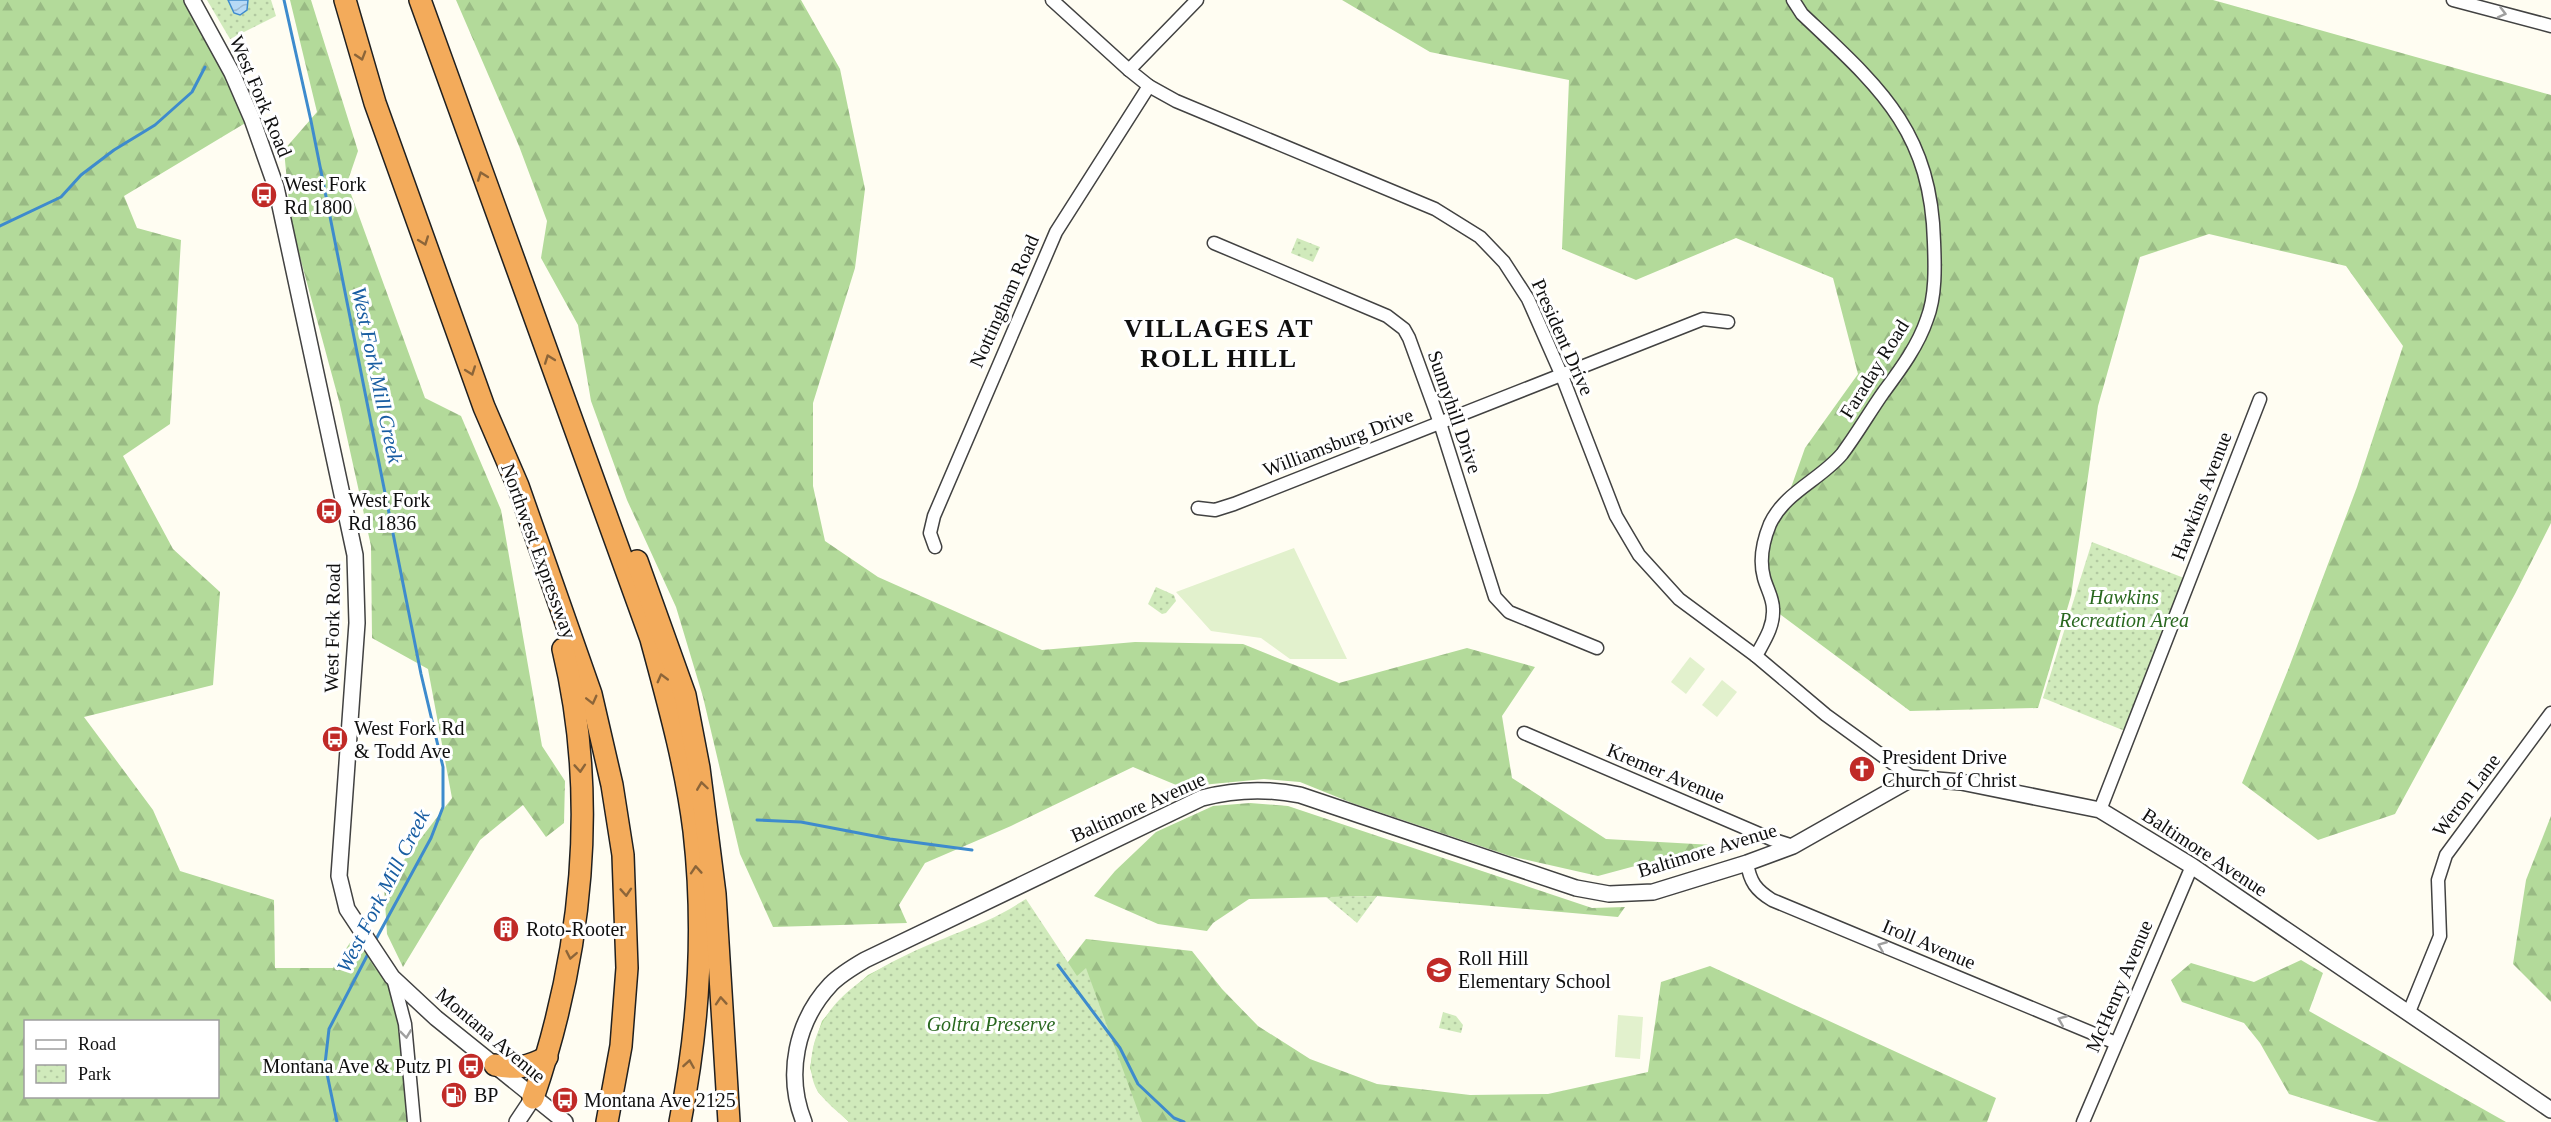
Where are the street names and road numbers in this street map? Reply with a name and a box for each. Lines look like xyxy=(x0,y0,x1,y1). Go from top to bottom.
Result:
street label: West Fork Road xyxy=(226,32,296,160)
street label: Nottingham Road xyxy=(965,231,1044,371)
street label: President Drive xyxy=(1528,275,1599,399)
street label: Faraday Road xyxy=(1835,316,1914,423)
street label: Sunnyhill Drive xyxy=(1423,348,1486,477)
street label: Williamsburg Drive xyxy=(1260,403,1417,482)
street label: Hawkins Avenue xyxy=(2166,429,2236,563)
street label: Northwest Expressway xyxy=(496,460,581,642)
street label: West Fork Road xyxy=(320,563,344,693)
street label: Kremer Avenue xyxy=(1604,738,1728,808)
street label: Weron Lane xyxy=(2428,749,2504,841)
street label: Baltimore Avenue xyxy=(1067,767,1209,846)
street label: Baltimore Avenue xyxy=(2138,803,2272,901)
street label: Baltimore Avenue xyxy=(1635,818,1779,882)
street label: Iroll Avenue xyxy=(1879,915,1979,974)
street label: McHenry Avenue xyxy=(2081,917,2158,1056)
street label: Montana Avenue xyxy=(432,983,550,1087)

